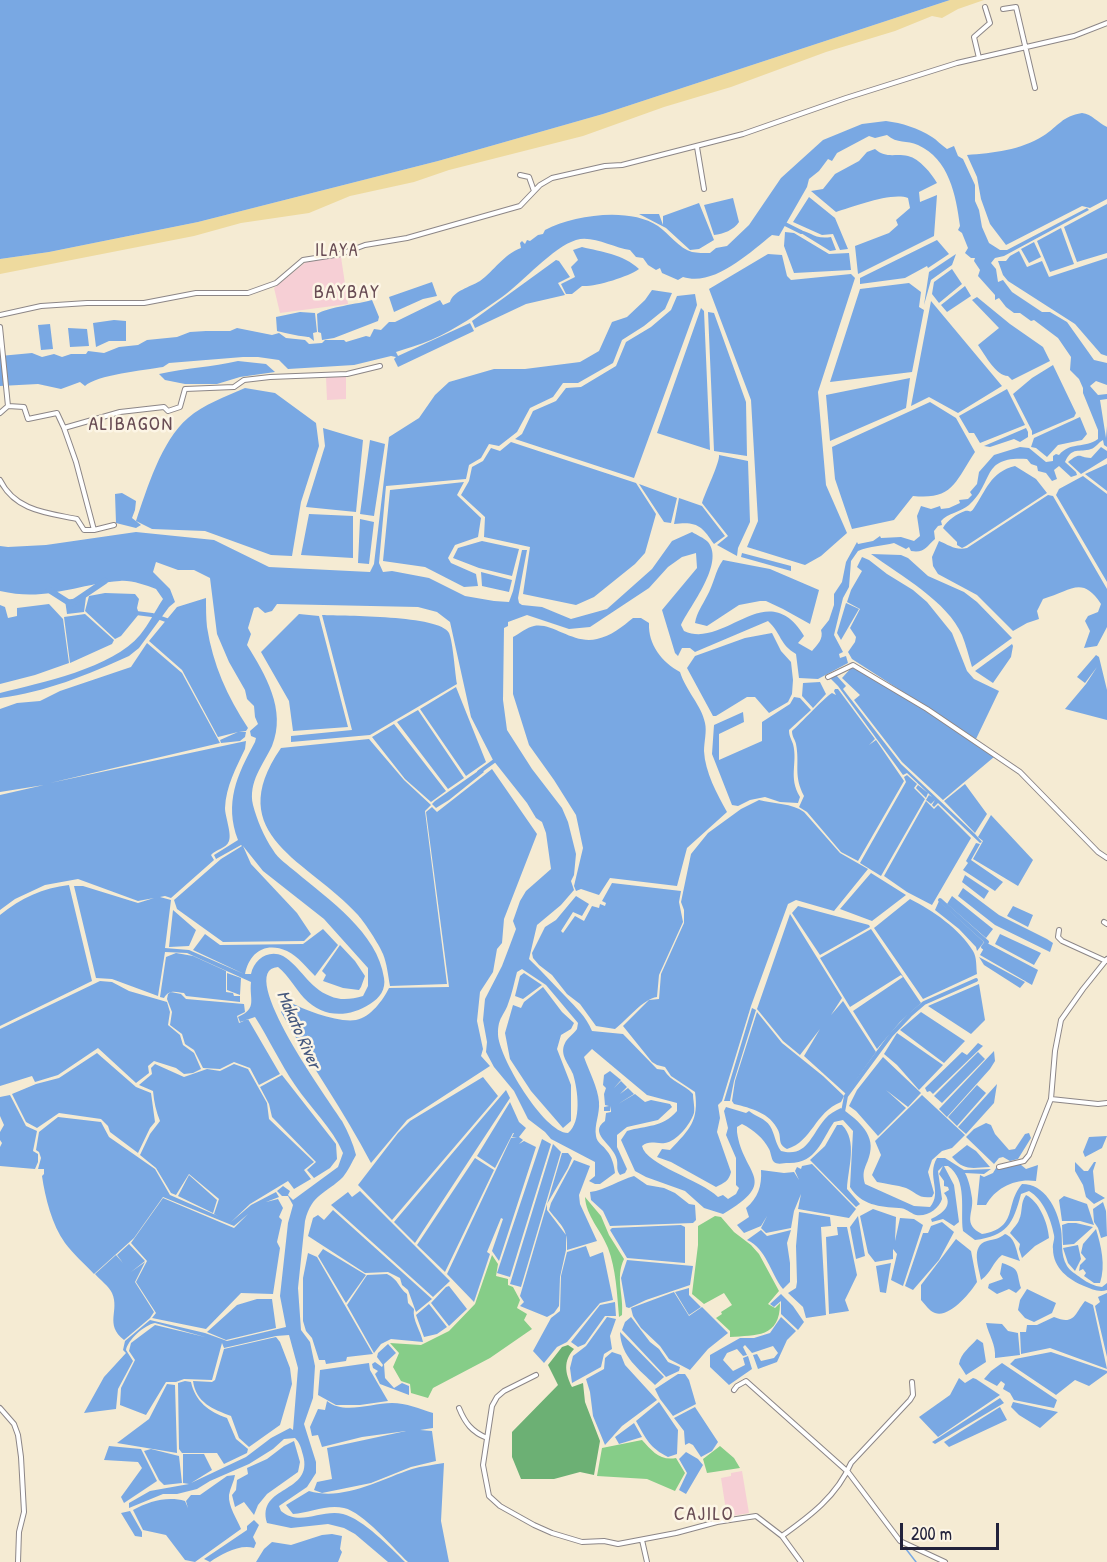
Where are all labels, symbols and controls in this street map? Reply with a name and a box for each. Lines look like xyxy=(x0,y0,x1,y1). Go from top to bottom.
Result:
district label: ILAYA xyxy=(315,240,359,262)
district label: BAYBAY xyxy=(314,281,380,305)
district label: ALIBAGON xyxy=(88,413,174,437)
water label: Makato River xyxy=(271,988,325,1072)
district label: CAJILO xyxy=(674,1503,734,1527)
scale bar xyxy=(903,1511,1002,1549)
text: 200 m xyxy=(911,1521,952,1546)

